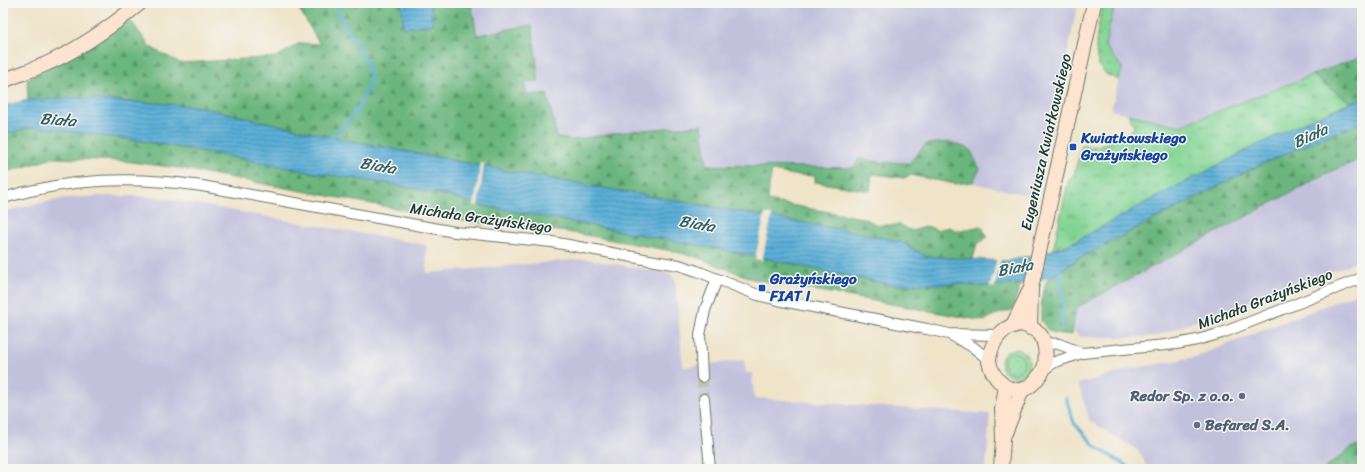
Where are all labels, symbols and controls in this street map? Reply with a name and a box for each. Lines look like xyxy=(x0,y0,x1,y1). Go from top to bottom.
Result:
street label: Eugeniusza Kwiatkowskiego xyxy=(1013,51,1079,233)
water label: Biała xyxy=(39,104,79,135)
water label: Biała xyxy=(1288,114,1334,156)
place label: Kwiatkowskiego Grażyńskiego xyxy=(1080,125,1187,168)
marker: Kwiatkowskiego Grażyńskiego xyxy=(1068,142,1078,152)
water label: Biała xyxy=(358,148,400,183)
street label: Michała Grażyńskiego xyxy=(408,195,554,241)
water label: Biała xyxy=(677,206,719,241)
water label: Biała xyxy=(995,249,1037,285)
street label: Michała Grażyńskiego xyxy=(1194,261,1337,337)
place label: Grażyńskiego FIAT I xyxy=(769,266,857,309)
marker: Grażyńskiego FIAT I xyxy=(757,283,767,293)
place label: Redor Sp. z o.o. xyxy=(1130,383,1234,409)
marker: Redor Sp. z o.o. xyxy=(1237,391,1247,401)
place label: Befared S.A. xyxy=(1205,412,1290,438)
marker: Befared S.A. xyxy=(1192,420,1202,430)

